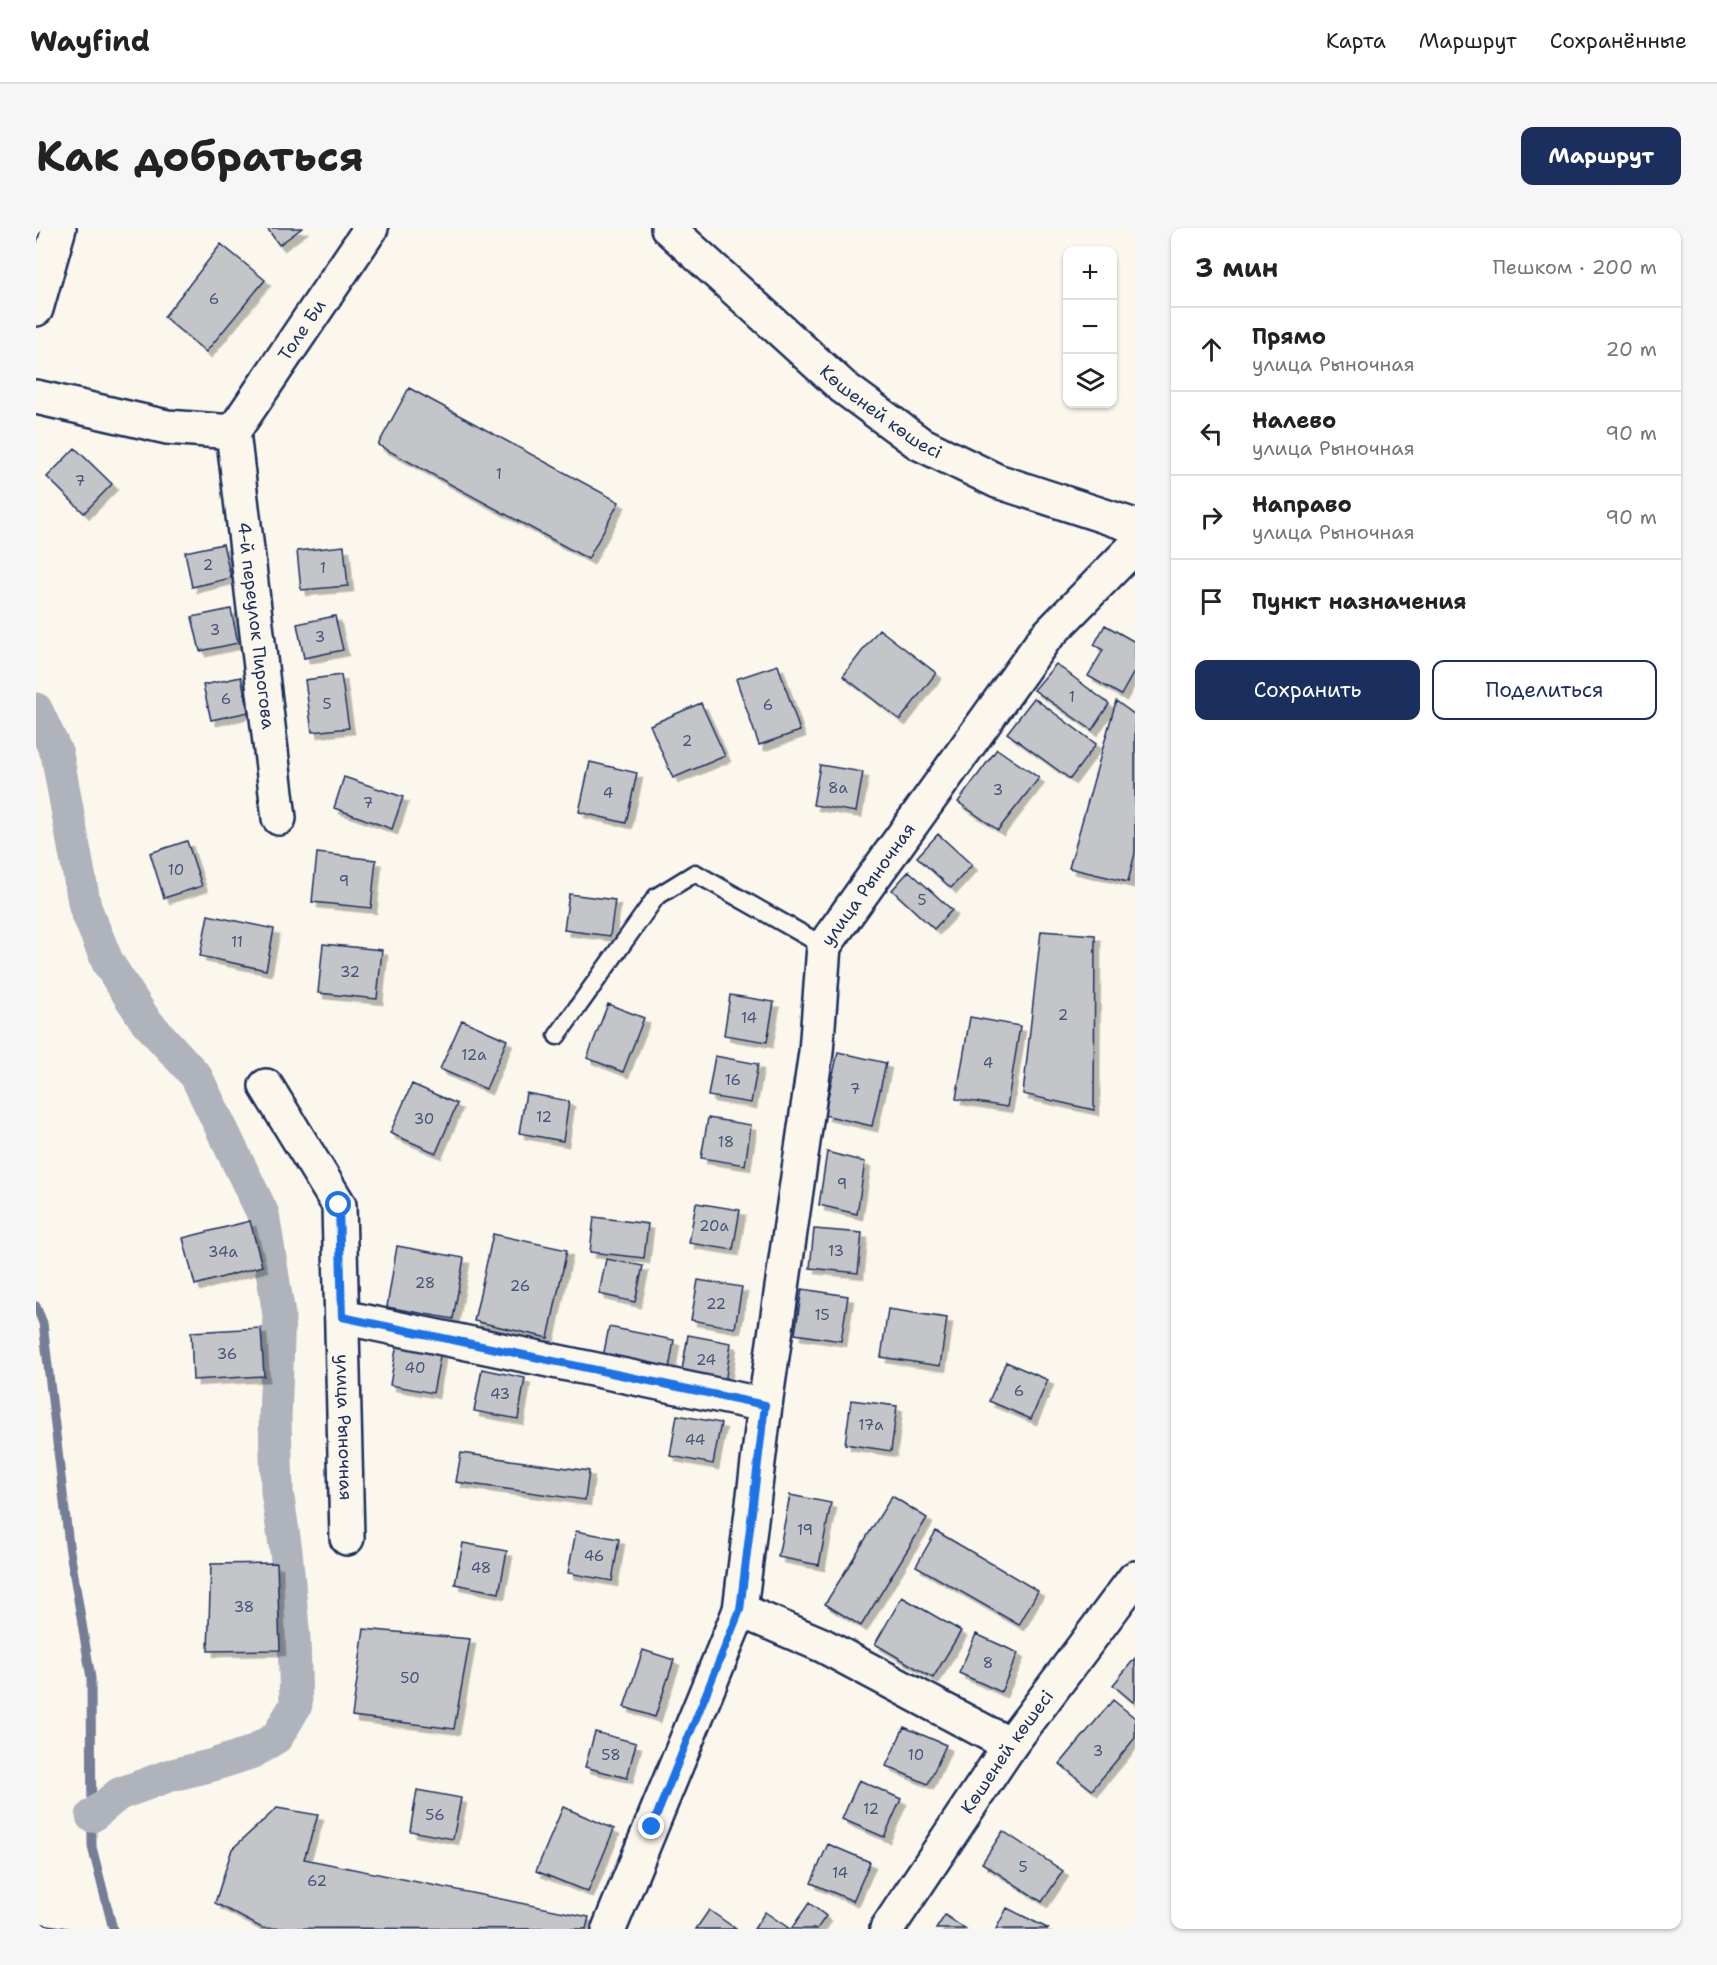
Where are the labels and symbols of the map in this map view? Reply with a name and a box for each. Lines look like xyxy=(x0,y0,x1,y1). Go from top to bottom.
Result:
house number: 6 xyxy=(209,289,219,309)
street label: Толе Би xyxy=(273,294,331,366)
street label: Көшеней көшесі xyxy=(815,360,946,464)
house number: 1 xyxy=(496,464,502,484)
house number: 7 xyxy=(75,471,85,491)
street label: 4-й переулок Пирогова xyxy=(232,521,280,731)
house number: 2 xyxy=(203,555,213,575)
house number: 1 xyxy=(320,558,326,578)
house number: 3 xyxy=(210,620,220,640)
house number: 3 xyxy=(315,627,325,647)
house number: 1 xyxy=(1069,687,1075,707)
house number: 6 xyxy=(221,689,231,709)
house number: 5 xyxy=(322,694,332,714)
house number: 6 xyxy=(763,695,773,715)
house number: 2 xyxy=(682,731,692,751)
house number: 8а xyxy=(828,778,849,798)
house number: 3 xyxy=(993,780,1003,800)
house number: 4 xyxy=(603,783,613,803)
house number: 7 xyxy=(363,793,373,813)
street label: улица Рыночная xyxy=(816,818,921,951)
house number: 10 xyxy=(168,860,184,880)
house number: 9 xyxy=(339,871,349,891)
house number: 5 xyxy=(917,890,927,910)
house number: 11 xyxy=(231,932,243,952)
house number: 32 xyxy=(340,962,360,982)
house number: 2 xyxy=(1058,1005,1068,1025)
house number: 14 xyxy=(741,1008,757,1028)
house number: 12а xyxy=(461,1045,487,1065)
house number: 4 xyxy=(983,1053,993,1073)
house number: 16 xyxy=(725,1070,741,1090)
house number: 7 xyxy=(850,1079,860,1099)
house number: 12 xyxy=(536,1107,552,1127)
house number: 30 xyxy=(414,1109,434,1129)
house number: 18 xyxy=(718,1132,734,1152)
house number: 9 xyxy=(837,1174,847,1194)
route start xyxy=(325,1191,351,1217)
house number: 20а xyxy=(699,1216,730,1236)
house number: 13 xyxy=(828,1241,844,1261)
house number: 34а xyxy=(208,1242,239,1262)
house number: 28 xyxy=(415,1273,435,1293)
house number: 26 xyxy=(510,1276,530,1296)
house number: 22 xyxy=(706,1294,726,1314)
house number: 15 xyxy=(814,1305,830,1325)
house number: 36 xyxy=(217,1344,237,1364)
house number: 24 xyxy=(696,1350,716,1370)
street label: улица Рыночная xyxy=(331,1354,358,1501)
house number: 40 xyxy=(405,1358,425,1378)
house number: 6 xyxy=(1014,1381,1024,1401)
house number: 43 xyxy=(490,1384,510,1404)
house number: 17а xyxy=(858,1415,884,1435)
house number: 44 xyxy=(685,1430,705,1450)
house number: 19 xyxy=(797,1520,813,1540)
house number: 46 xyxy=(584,1546,604,1566)
house number: 48 xyxy=(471,1558,491,1578)
house number: 38 xyxy=(234,1597,254,1617)
house number: 8 xyxy=(983,1653,993,1673)
house number: 50 xyxy=(400,1668,420,1688)
street label: Көшеней көшесі xyxy=(955,1685,1059,1819)
house number: 3 xyxy=(1093,1741,1103,1761)
house number: 58 xyxy=(601,1745,621,1765)
house number: 10 xyxy=(908,1745,924,1765)
house number: 12 xyxy=(863,1799,879,1819)
house number: 56 xyxy=(425,1805,445,1825)
route end xyxy=(638,1813,664,1839)
house number: 5 xyxy=(1018,1857,1028,1877)
house number: 14 xyxy=(832,1863,848,1883)
house number: 62 xyxy=(307,1871,327,1891)

